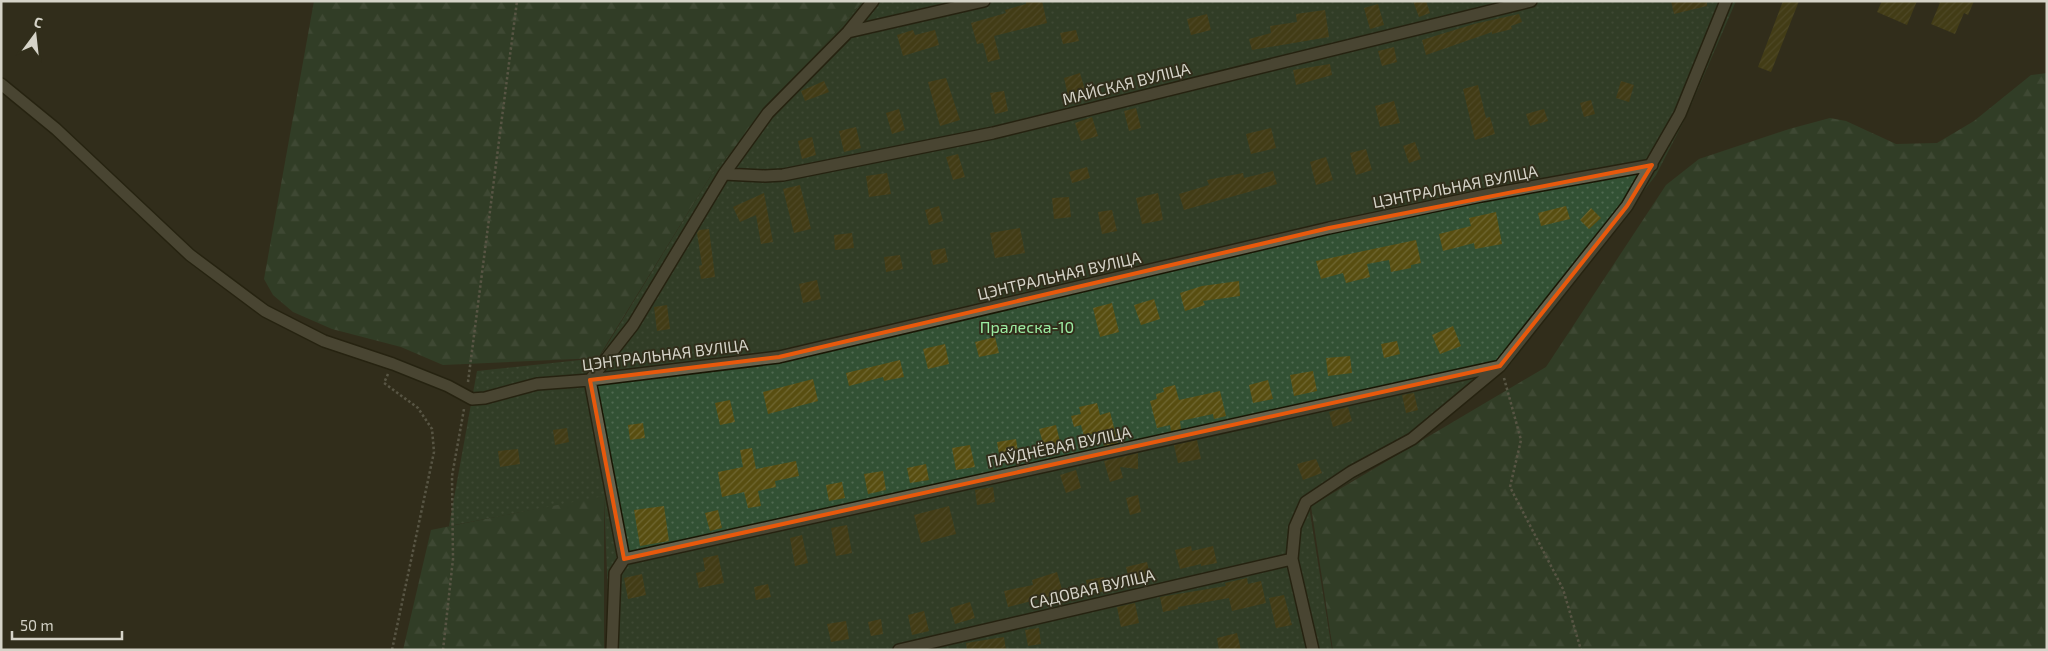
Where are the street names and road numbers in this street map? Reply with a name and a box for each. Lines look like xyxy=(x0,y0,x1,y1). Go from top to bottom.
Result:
street label: МАЙСКАЯ ВУЛІЦА xyxy=(1060,58,1192,108)
street label: ЦЭНТРАЛЬНАЯ ВУЛІЦА xyxy=(1371,161,1539,211)
street label: ЦЭНТРАЛЬНАЯ ВУЛІЦА xyxy=(975,247,1143,303)
street label: ЦЭНТРАЛЬНАЯ ВУЛІЦА xyxy=(581,334,749,374)
street label: ПАЎДНЁВАЯ ВУЛІЦА xyxy=(985,421,1133,471)
street label: САДОВАЯ ВУЛІЦА xyxy=(1028,564,1156,612)

